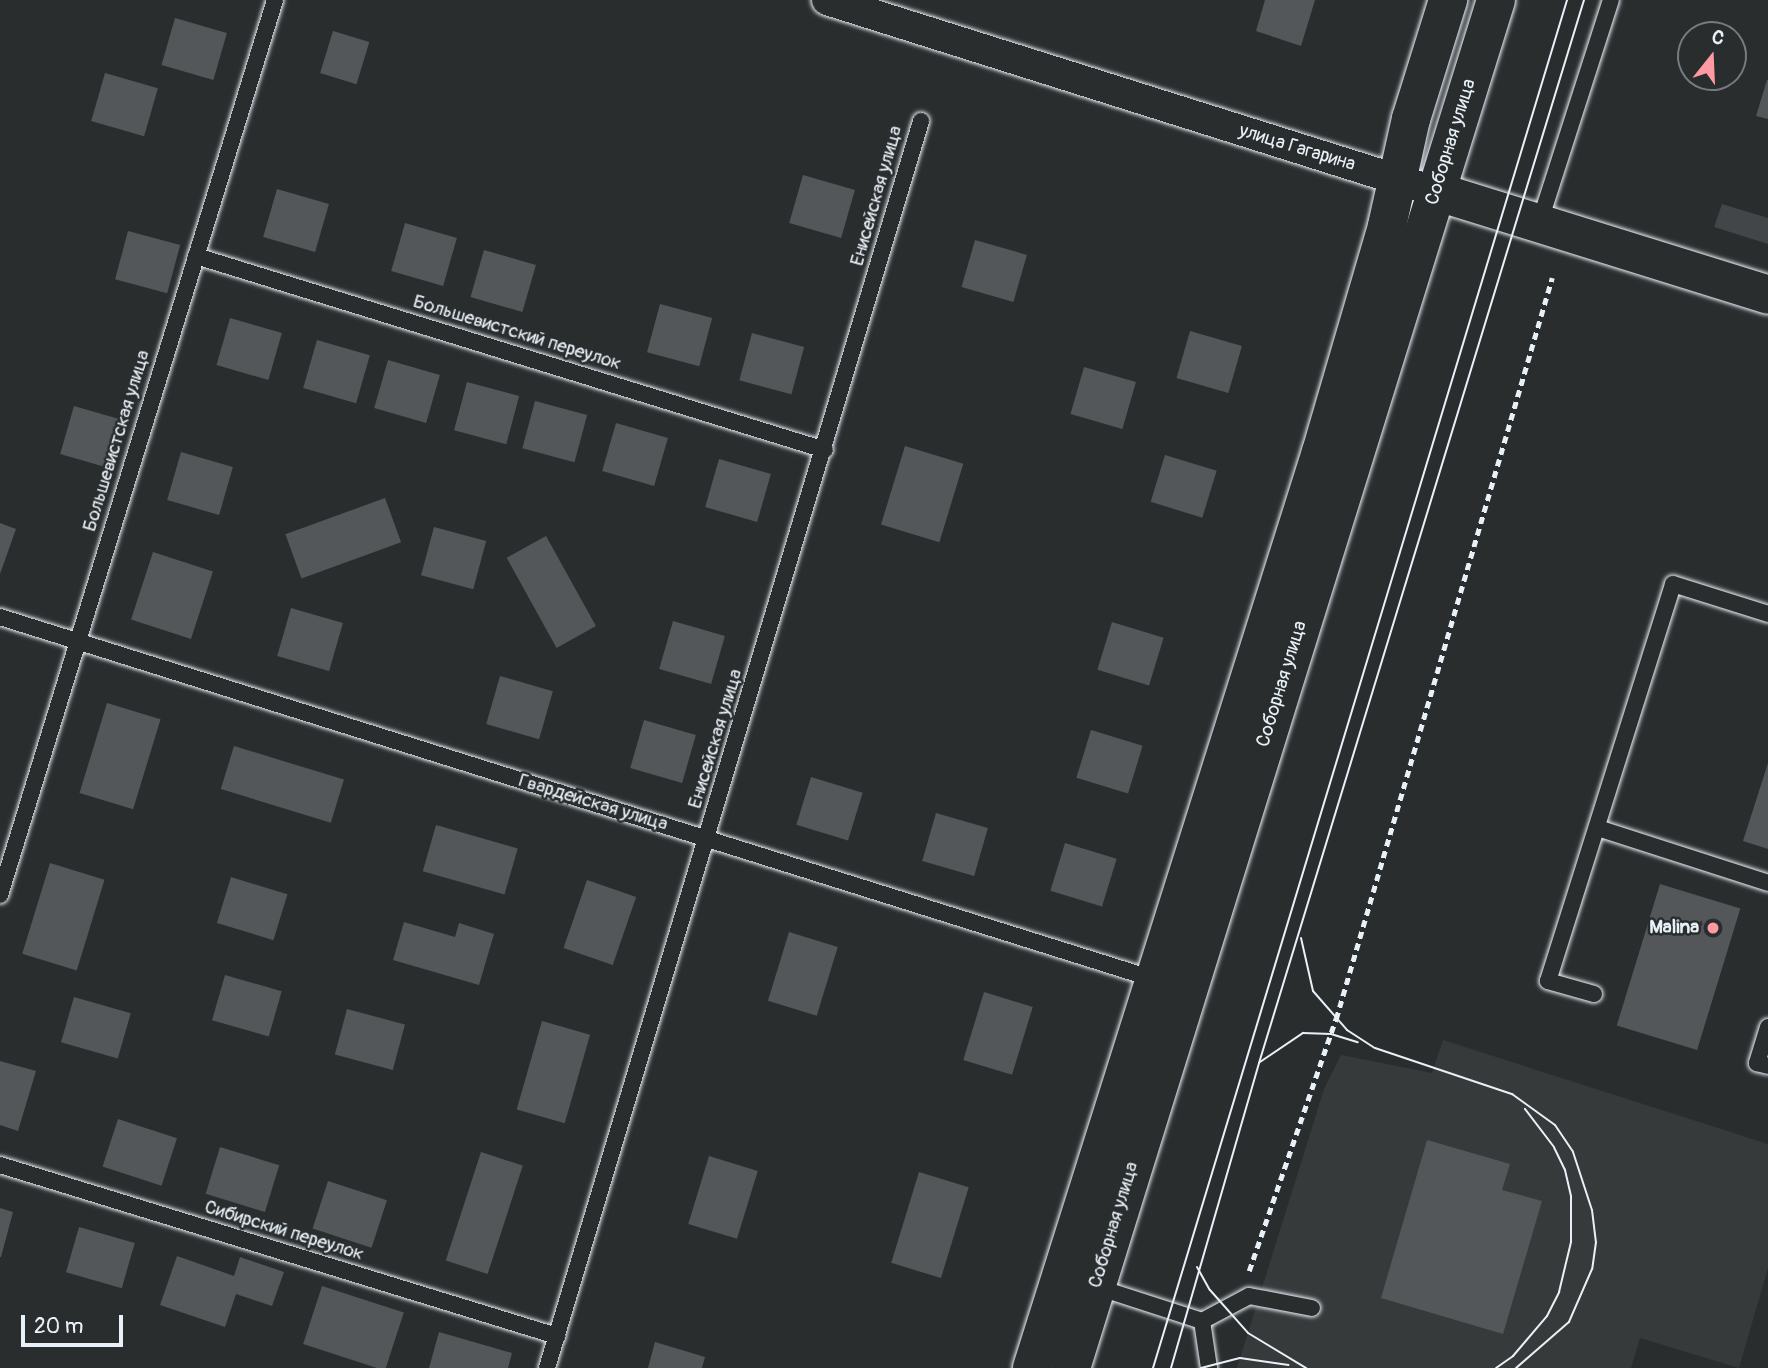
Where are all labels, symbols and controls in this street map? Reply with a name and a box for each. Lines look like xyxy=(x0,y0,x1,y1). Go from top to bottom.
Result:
north arrow xyxy=(1677,21,1747,91)
text: С xyxy=(1709,25,1727,51)
street label: Соборная улица xyxy=(1421,76,1481,208)
street label: улица Гагарина xyxy=(1236,119,1358,177)
street label: Енисейская улица xyxy=(846,123,908,269)
street label: Большевистский переулок xyxy=(410,290,624,376)
street label: Большевистская улица xyxy=(79,348,155,534)
street label: Соборная улица xyxy=(1252,618,1312,750)
street label: Енисейская улица xyxy=(684,667,748,811)
street label: Гвардейская улица xyxy=(516,769,670,837)
place label: Malina xyxy=(1649,917,1699,939)
marker: Malina xyxy=(1705,920,1721,936)
street label: Соборная улица xyxy=(1084,1159,1144,1291)
street label: Сибирский переулок xyxy=(202,1196,366,1266)
scale bar xyxy=(24,1302,126,1346)
text: 20 m xyxy=(34,1313,83,1340)

